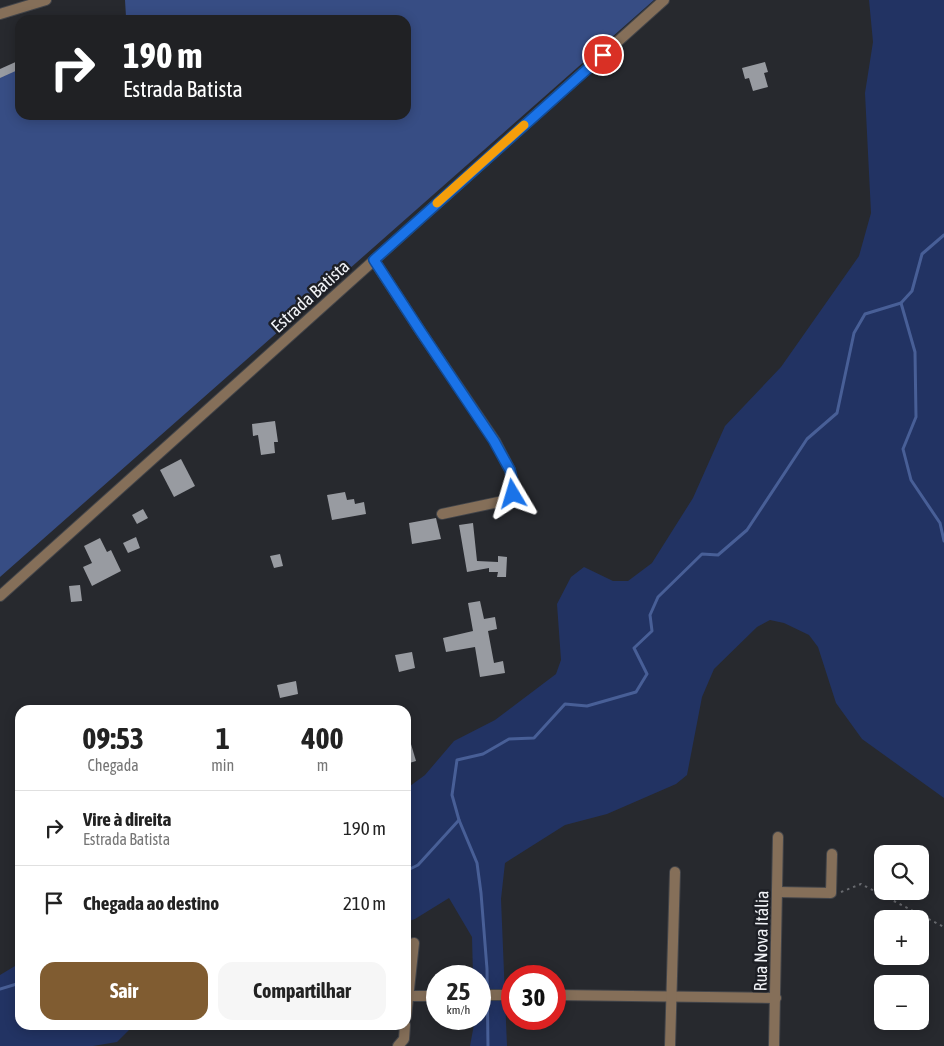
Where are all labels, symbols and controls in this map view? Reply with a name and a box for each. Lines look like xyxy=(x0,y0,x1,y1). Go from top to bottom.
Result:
pin xyxy=(582,34,624,76)
icon: right xyxy=(40,35,105,100)
text: 190 m xyxy=(123,35,202,75)
icon: arrive xyxy=(589,41,617,69)
text: Estrada Batista xyxy=(123,76,243,102)
street label: Estrada Batista xyxy=(267,255,353,337)
position arrow xyxy=(486,467,538,519)
text: 09:53 xyxy=(82,721,144,755)
text: 1 xyxy=(216,721,230,755)
text: 400 xyxy=(301,721,344,755)
text: Chegada xyxy=(87,756,139,774)
text: min xyxy=(211,756,234,774)
text: m xyxy=(317,756,328,774)
text: Vire à direita xyxy=(83,808,171,830)
icon: right xyxy=(40,814,68,842)
text: 190 m xyxy=(343,817,386,839)
text: Estrada Batista xyxy=(83,830,170,848)
map controls xyxy=(874,845,929,1030)
button: search xyxy=(874,845,929,900)
icon: arrive xyxy=(40,889,68,917)
street label: Rua Nova Itália xyxy=(750,890,772,992)
text: Chegada ao destino xyxy=(83,892,219,914)
text: 210 m xyxy=(343,892,386,914)
button: + xyxy=(874,910,929,965)
button: Sair xyxy=(40,962,208,1020)
button: Compartilhar xyxy=(218,962,386,1020)
speed limit sign: 30 xyxy=(501,965,566,1030)
button: − xyxy=(874,975,929,1030)
text: 25 xyxy=(447,977,470,1005)
text: km/h xyxy=(447,1003,470,1017)

